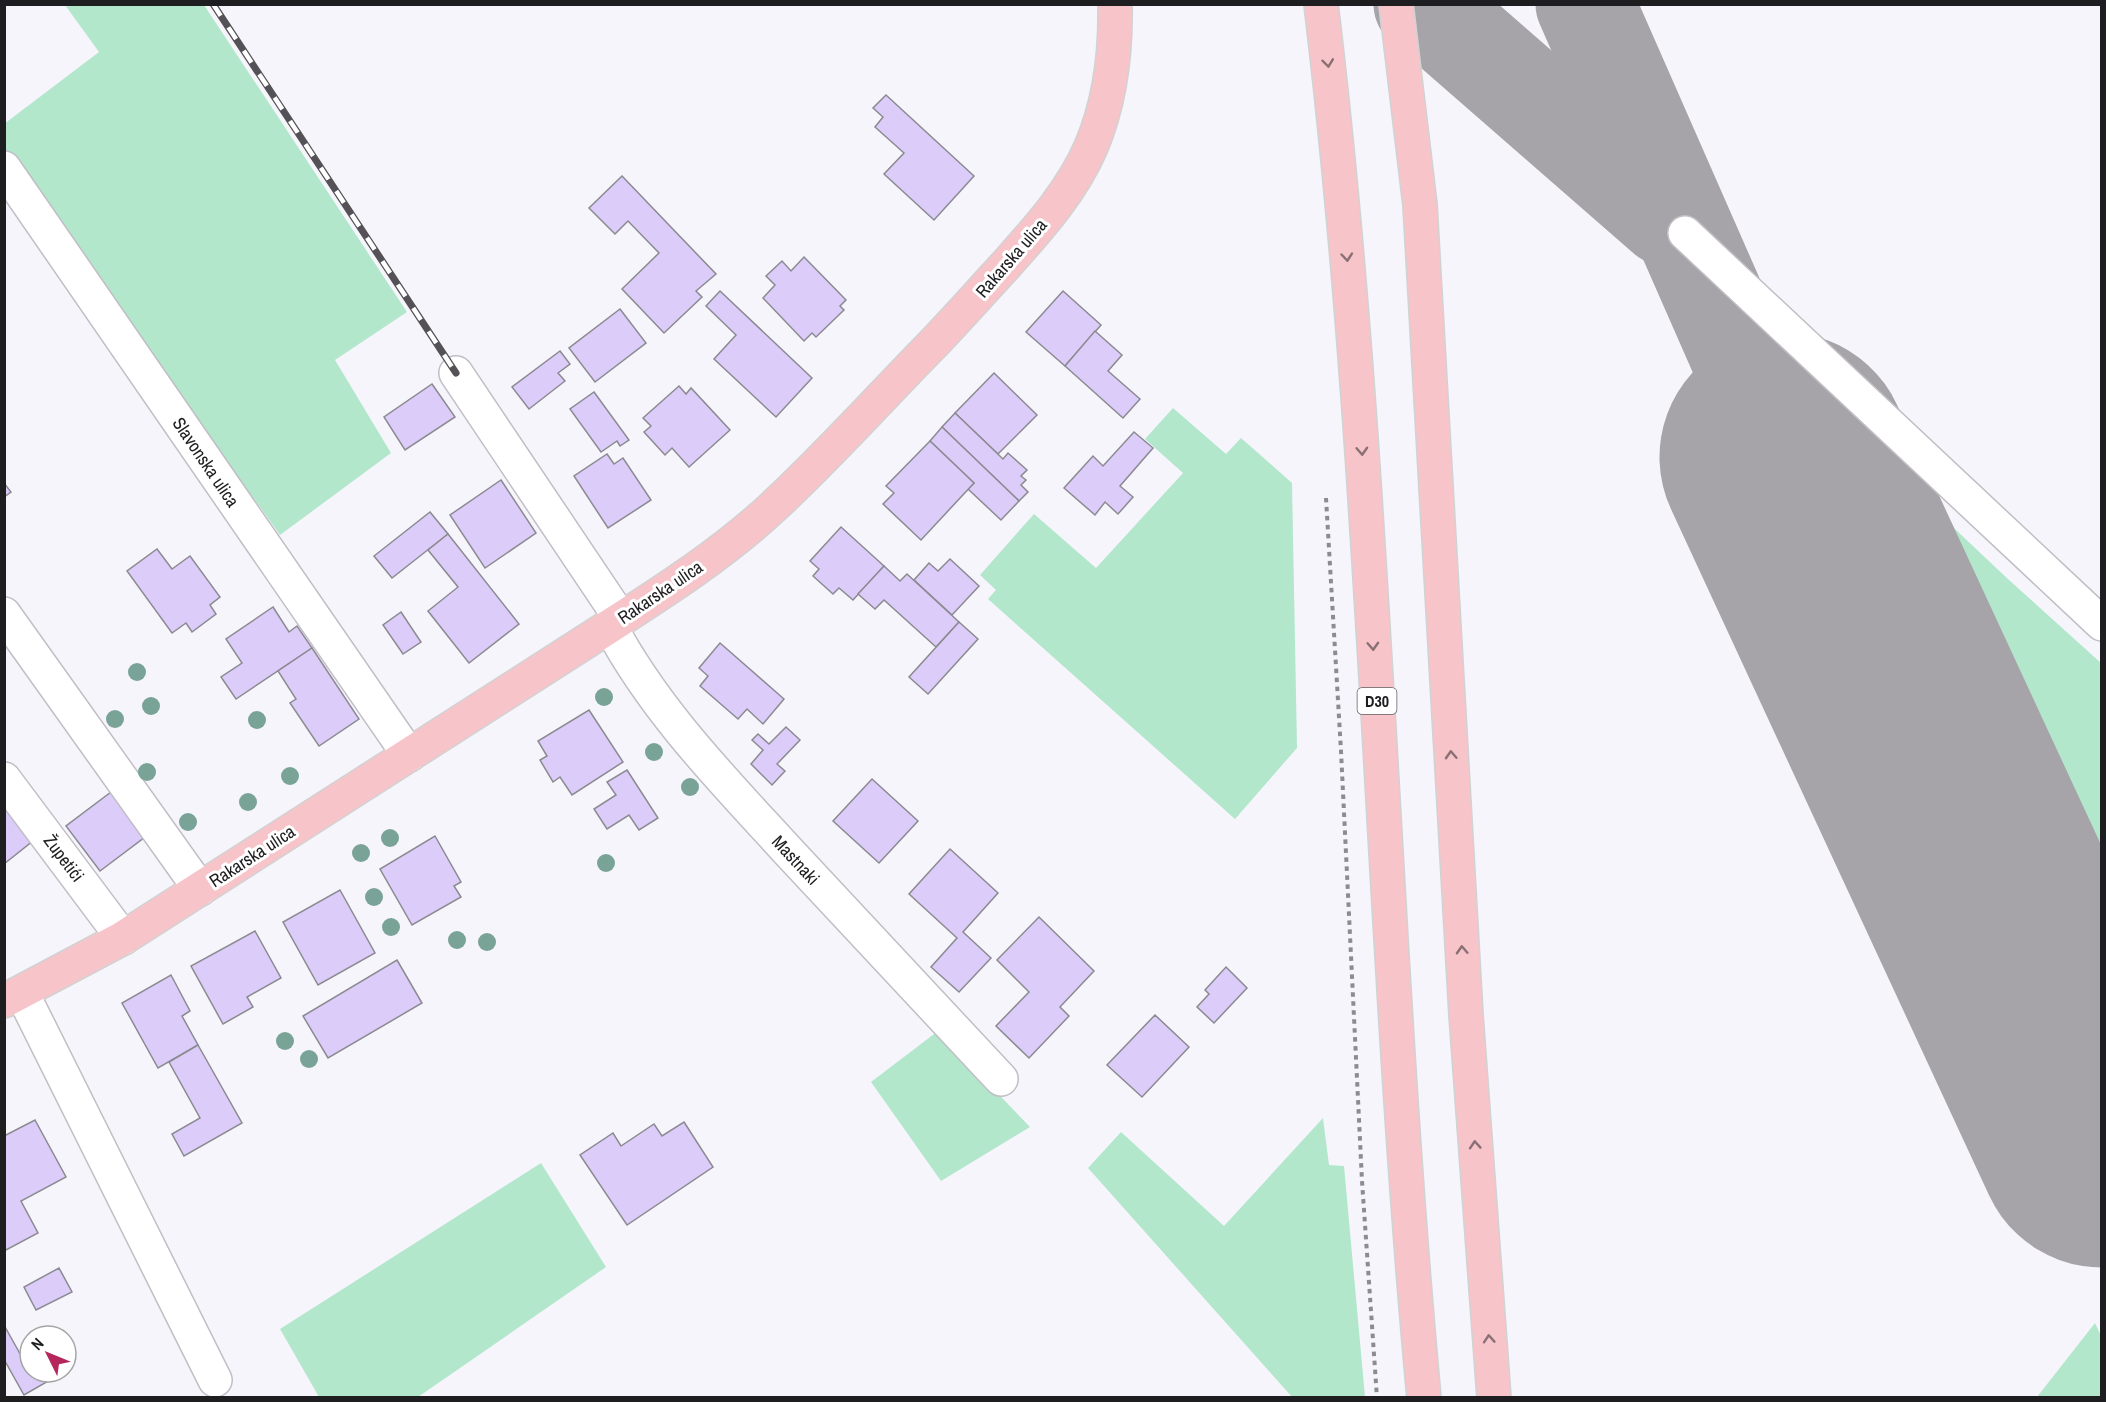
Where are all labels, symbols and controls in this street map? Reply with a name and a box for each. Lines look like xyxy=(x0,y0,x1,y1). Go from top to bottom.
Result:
one-way arrow xyxy=(1321,58,1333,67)
street label: Rakarska ulica xyxy=(970,213,1052,303)
one-way arrow xyxy=(1340,252,1353,261)
street label: Slavonska ulica xyxy=(167,412,245,512)
one-way arrow xyxy=(1356,446,1369,455)
street label: Rakarska ulica xyxy=(613,554,707,630)
one-way arrow xyxy=(1367,641,1380,650)
road number: D30 xyxy=(1358,688,1396,714)
one-way arrow xyxy=(1444,751,1457,760)
street label: Rakarska ulica xyxy=(204,819,300,893)
street label: Župetići xyxy=(38,829,90,887)
street label: Mastnaki xyxy=(766,830,826,890)
one-way arrow xyxy=(1455,946,1468,955)
one-way arrow xyxy=(1469,1140,1482,1149)
north arrow xyxy=(18,1324,78,1384)
text: N xyxy=(26,1333,48,1355)
one-way arrow xyxy=(1482,1335,1495,1344)

